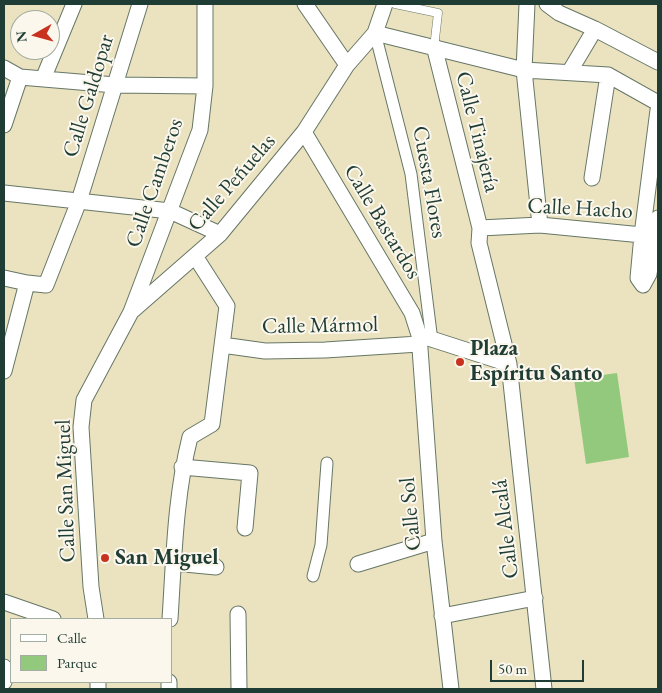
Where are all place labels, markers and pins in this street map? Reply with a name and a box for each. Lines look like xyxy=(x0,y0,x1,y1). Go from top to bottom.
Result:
place label: Plaza Espíritu Santo xyxy=(470,336,602,388)
marker: Plaza Espíritu Santo xyxy=(454,356,466,368)
place label: San Miguel xyxy=(115,545,218,571)
marker: San Miguel xyxy=(99,552,111,564)

